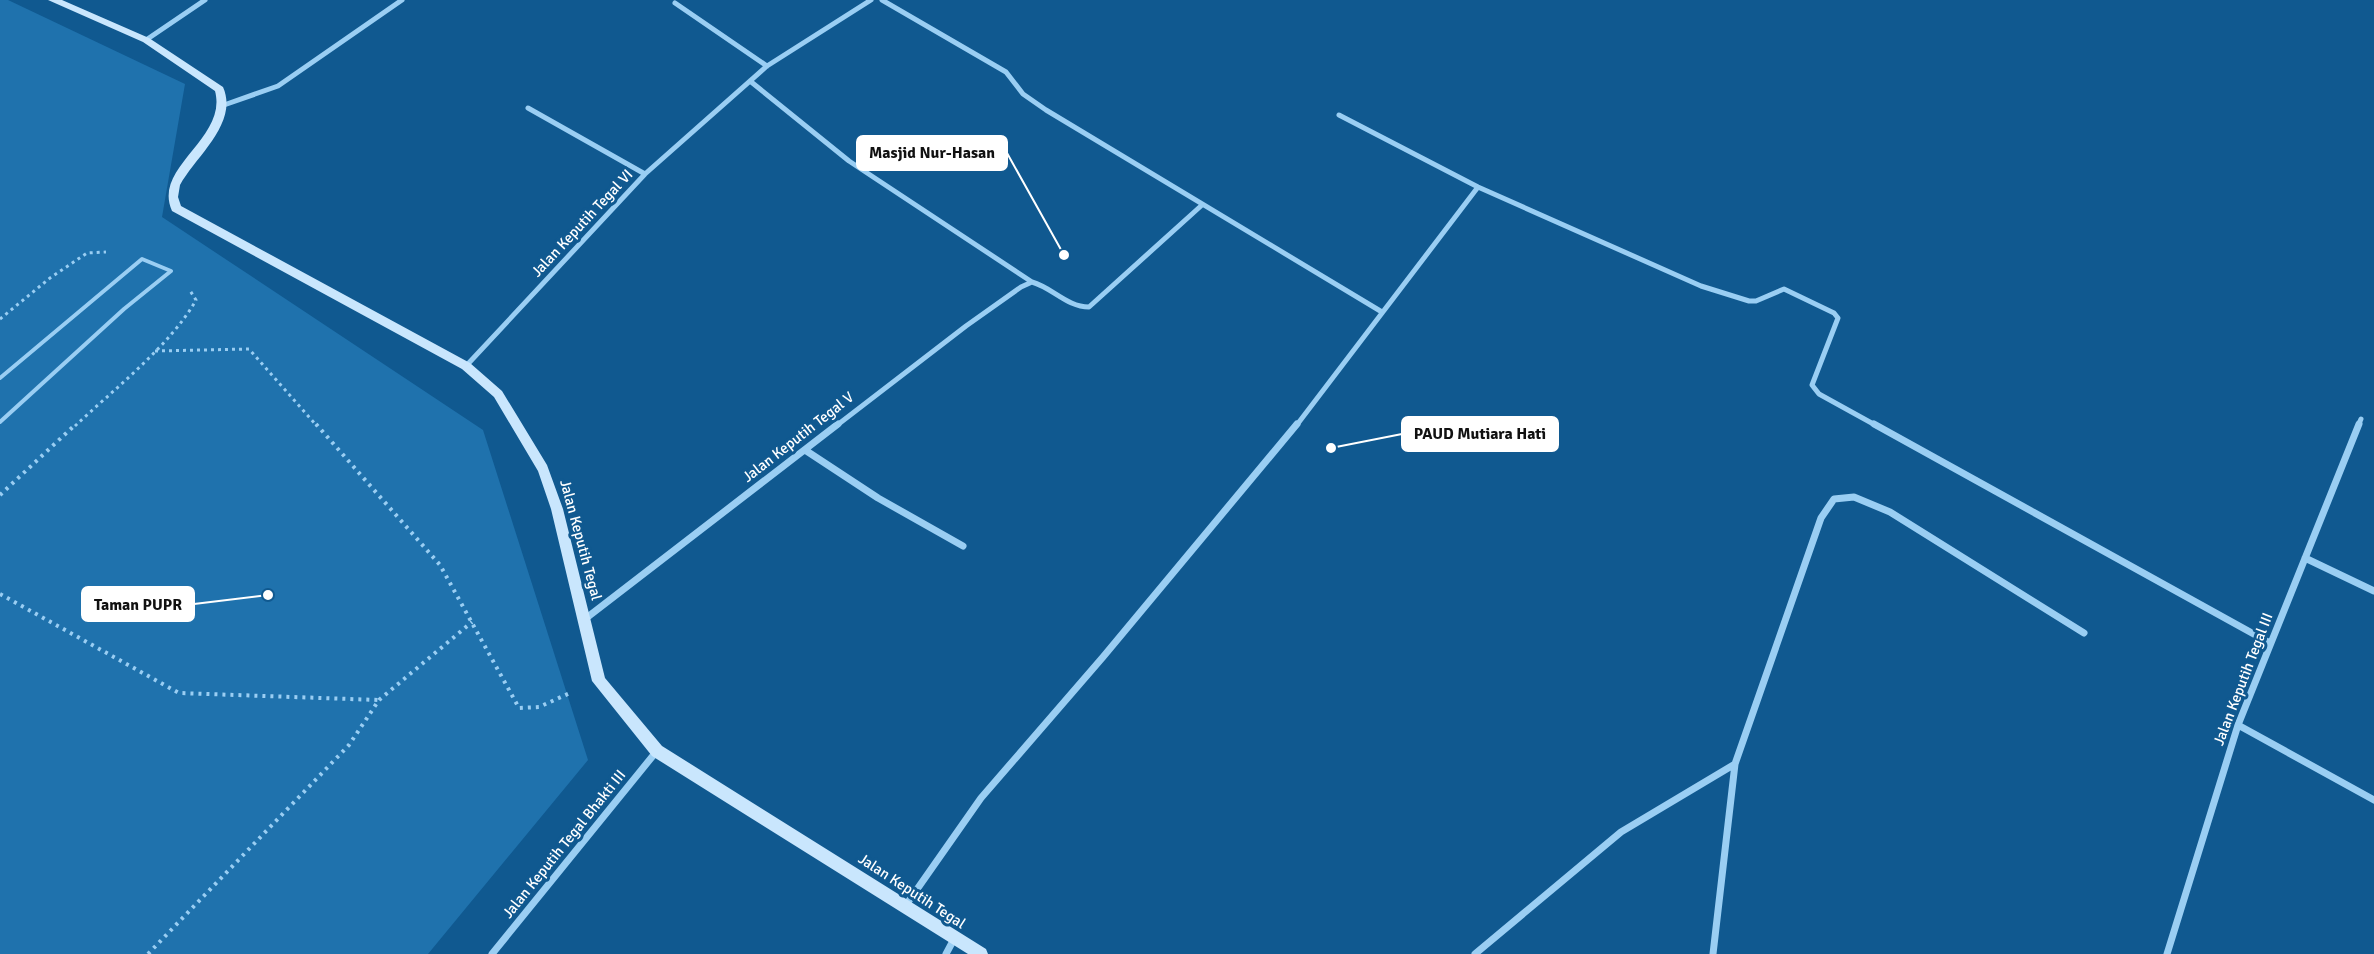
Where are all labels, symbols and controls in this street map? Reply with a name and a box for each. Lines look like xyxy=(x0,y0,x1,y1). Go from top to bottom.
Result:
callout: Masjid Nur-Hasan xyxy=(857,136,1007,170)
text: Masjid Nur-Hasan xyxy=(869,143,995,163)
street label: Jalan Keputih Tegal VI xyxy=(527,165,637,281)
street label: Jalan Keputih Tegal V xyxy=(739,388,857,486)
callout: PAUD Mutiara Hati xyxy=(1402,417,1558,451)
text: PAUD Mutiara Hati xyxy=(1414,424,1546,444)
street label: Jalan Keputih Tegal xyxy=(556,478,606,602)
callout: Taman PUPR xyxy=(82,587,194,621)
text: Taman PUPR xyxy=(94,595,182,615)
street label: Jalan Keputih Tegal III xyxy=(2209,610,2277,748)
street label: Jalan Keputih Tegal Bhakti III xyxy=(499,766,629,922)
street label: Jalan Keputih Tegal xyxy=(855,850,969,932)

